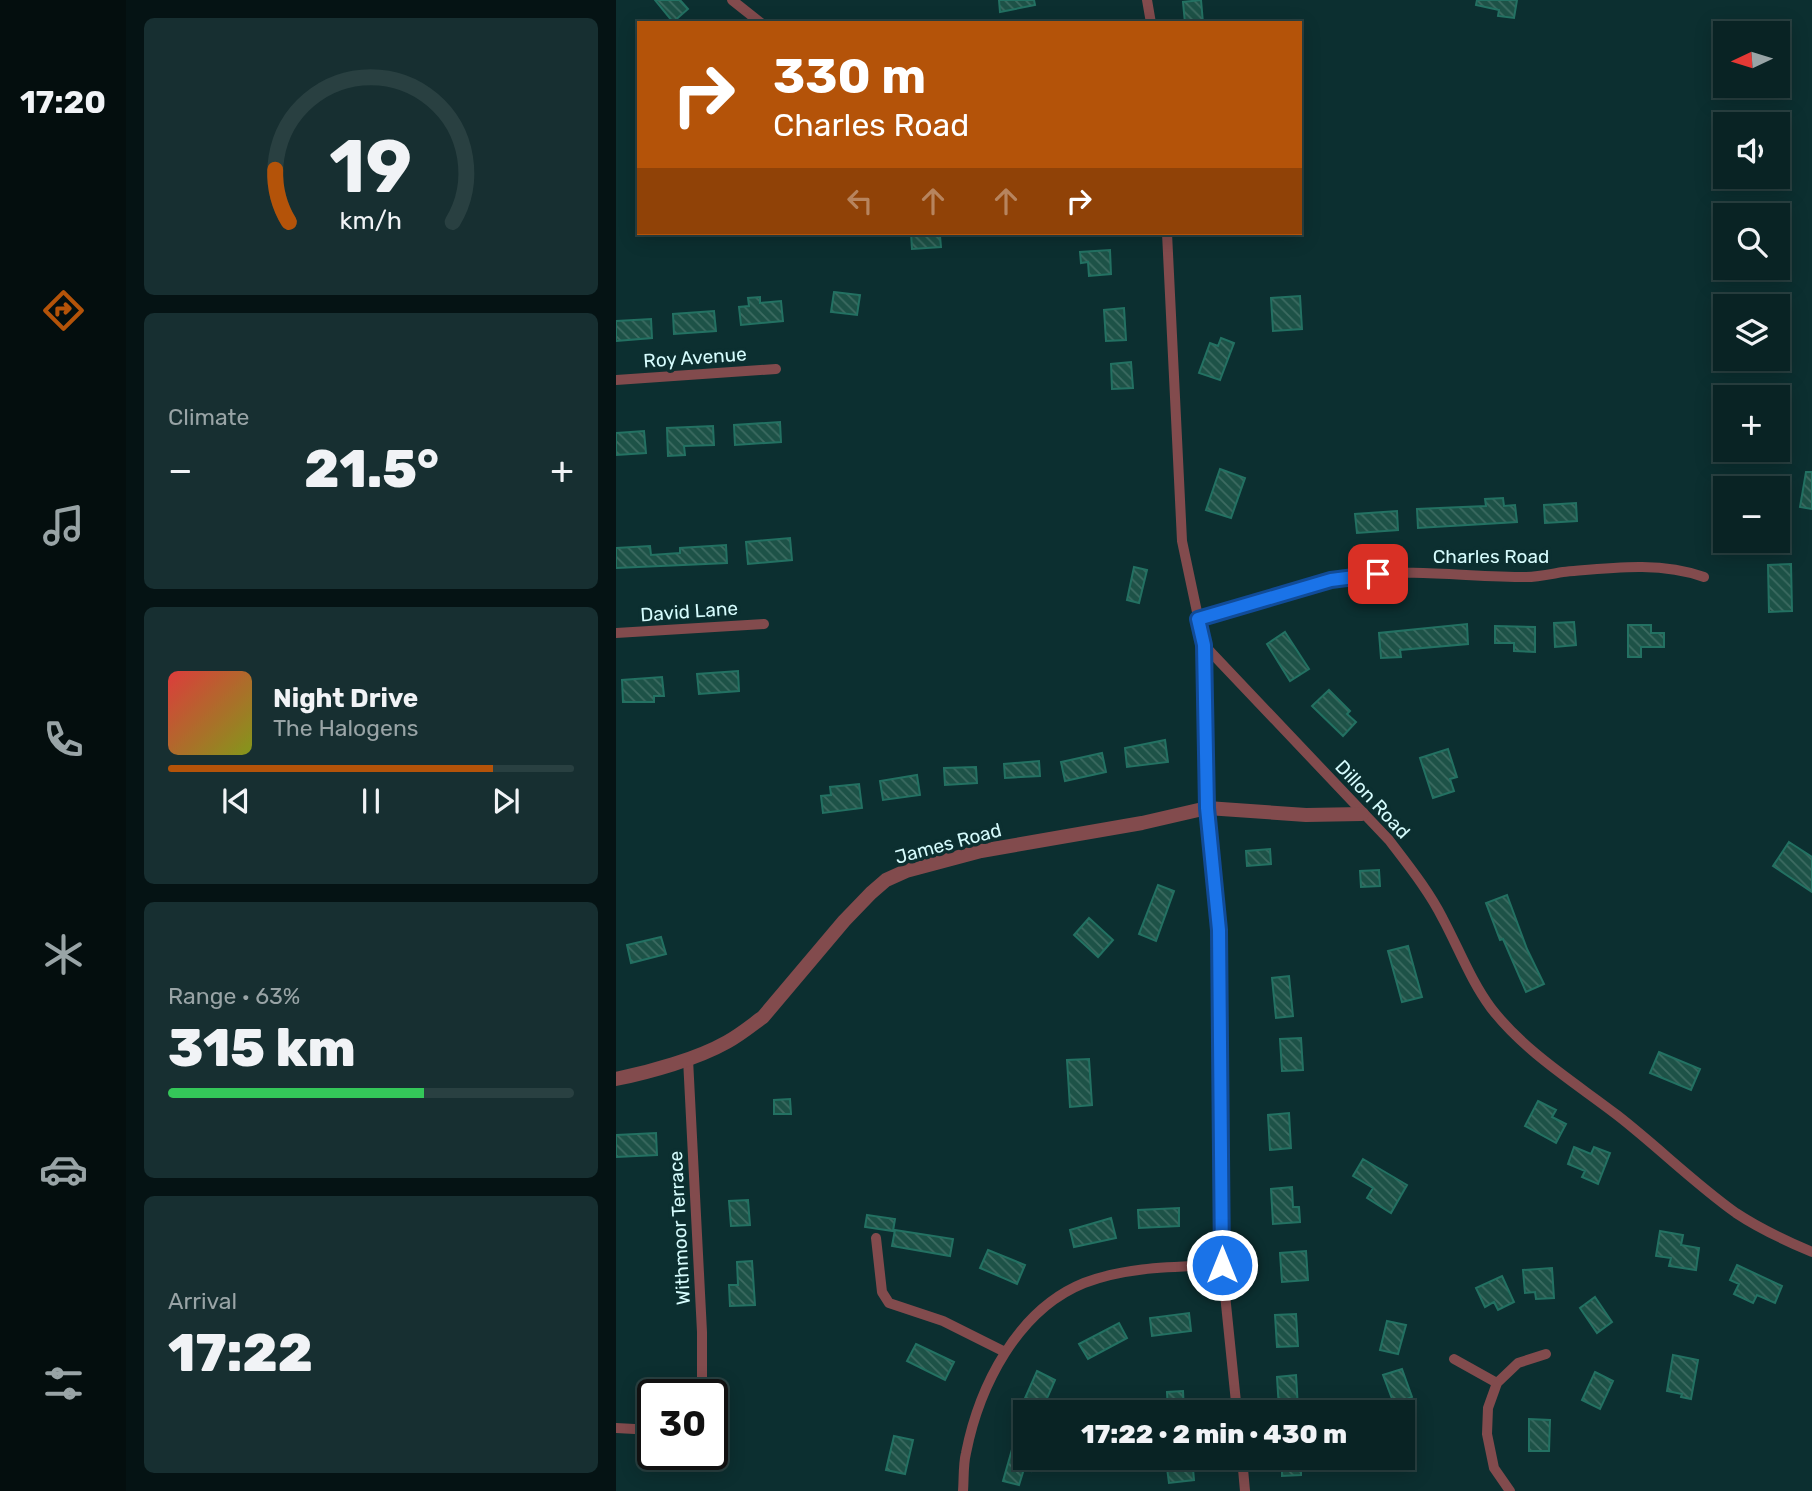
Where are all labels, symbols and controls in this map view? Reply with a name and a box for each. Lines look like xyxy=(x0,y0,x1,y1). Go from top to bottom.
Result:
north arrow xyxy=(1713,21,1790,98)
map controls xyxy=(1713,21,1790,553)
text: 330 m xyxy=(773,47,926,105)
icon: right xyxy=(658,49,749,140)
text: 17:20 xyxy=(20,83,106,121)
text: Charles Road xyxy=(773,106,969,144)
button: sound xyxy=(1713,112,1790,189)
text: 19 xyxy=(330,125,412,211)
icon: left xyxy=(841,182,879,220)
icon: ahead xyxy=(914,182,952,220)
icon: ahead xyxy=(987,182,1025,220)
icon: right xyxy=(1060,182,1098,220)
button: search xyxy=(1713,203,1790,280)
text: km/h xyxy=(340,206,402,235)
icon: directions xyxy=(39,286,88,335)
button: layers xyxy=(1713,294,1790,371)
street label: Roy Avenue xyxy=(643,342,747,373)
button: + xyxy=(1713,385,1790,462)
text: Climate xyxy=(168,403,249,431)
text: 21.5° xyxy=(304,438,439,500)
text: − xyxy=(168,447,193,493)
text: + xyxy=(550,447,574,493)
button: − xyxy=(1713,476,1790,553)
icon: music xyxy=(39,501,88,550)
pin xyxy=(1348,544,1408,604)
street label: Charles Road xyxy=(1433,545,1549,568)
icon: arrive xyxy=(1359,555,1397,593)
street label: David Lane xyxy=(639,597,739,626)
text: Night Drive xyxy=(273,683,418,714)
text: The Halogens xyxy=(273,714,419,742)
icon: phone xyxy=(39,715,88,764)
street label: Dillon Road xyxy=(1330,755,1415,843)
icon: previous xyxy=(217,782,255,820)
icon: pause xyxy=(352,782,390,820)
icon: next xyxy=(487,782,525,820)
street label: James Road xyxy=(892,818,1004,869)
icon: climate xyxy=(39,930,88,979)
text: Range · 63% xyxy=(168,982,300,1010)
text: 315 km xyxy=(168,1017,356,1079)
icon: car xyxy=(39,1145,88,1194)
street label: Withmoor Terrace xyxy=(664,1150,695,1306)
position arrow xyxy=(1185,1228,1259,1302)
text: Arrival xyxy=(168,1287,237,1315)
text: 17:22 xyxy=(168,1322,313,1384)
icon: filters xyxy=(39,1359,88,1408)
speed limit sign: 30 xyxy=(637,1379,728,1470)
text: 17:22 · 2 min · 430 m xyxy=(1081,1419,1347,1450)

